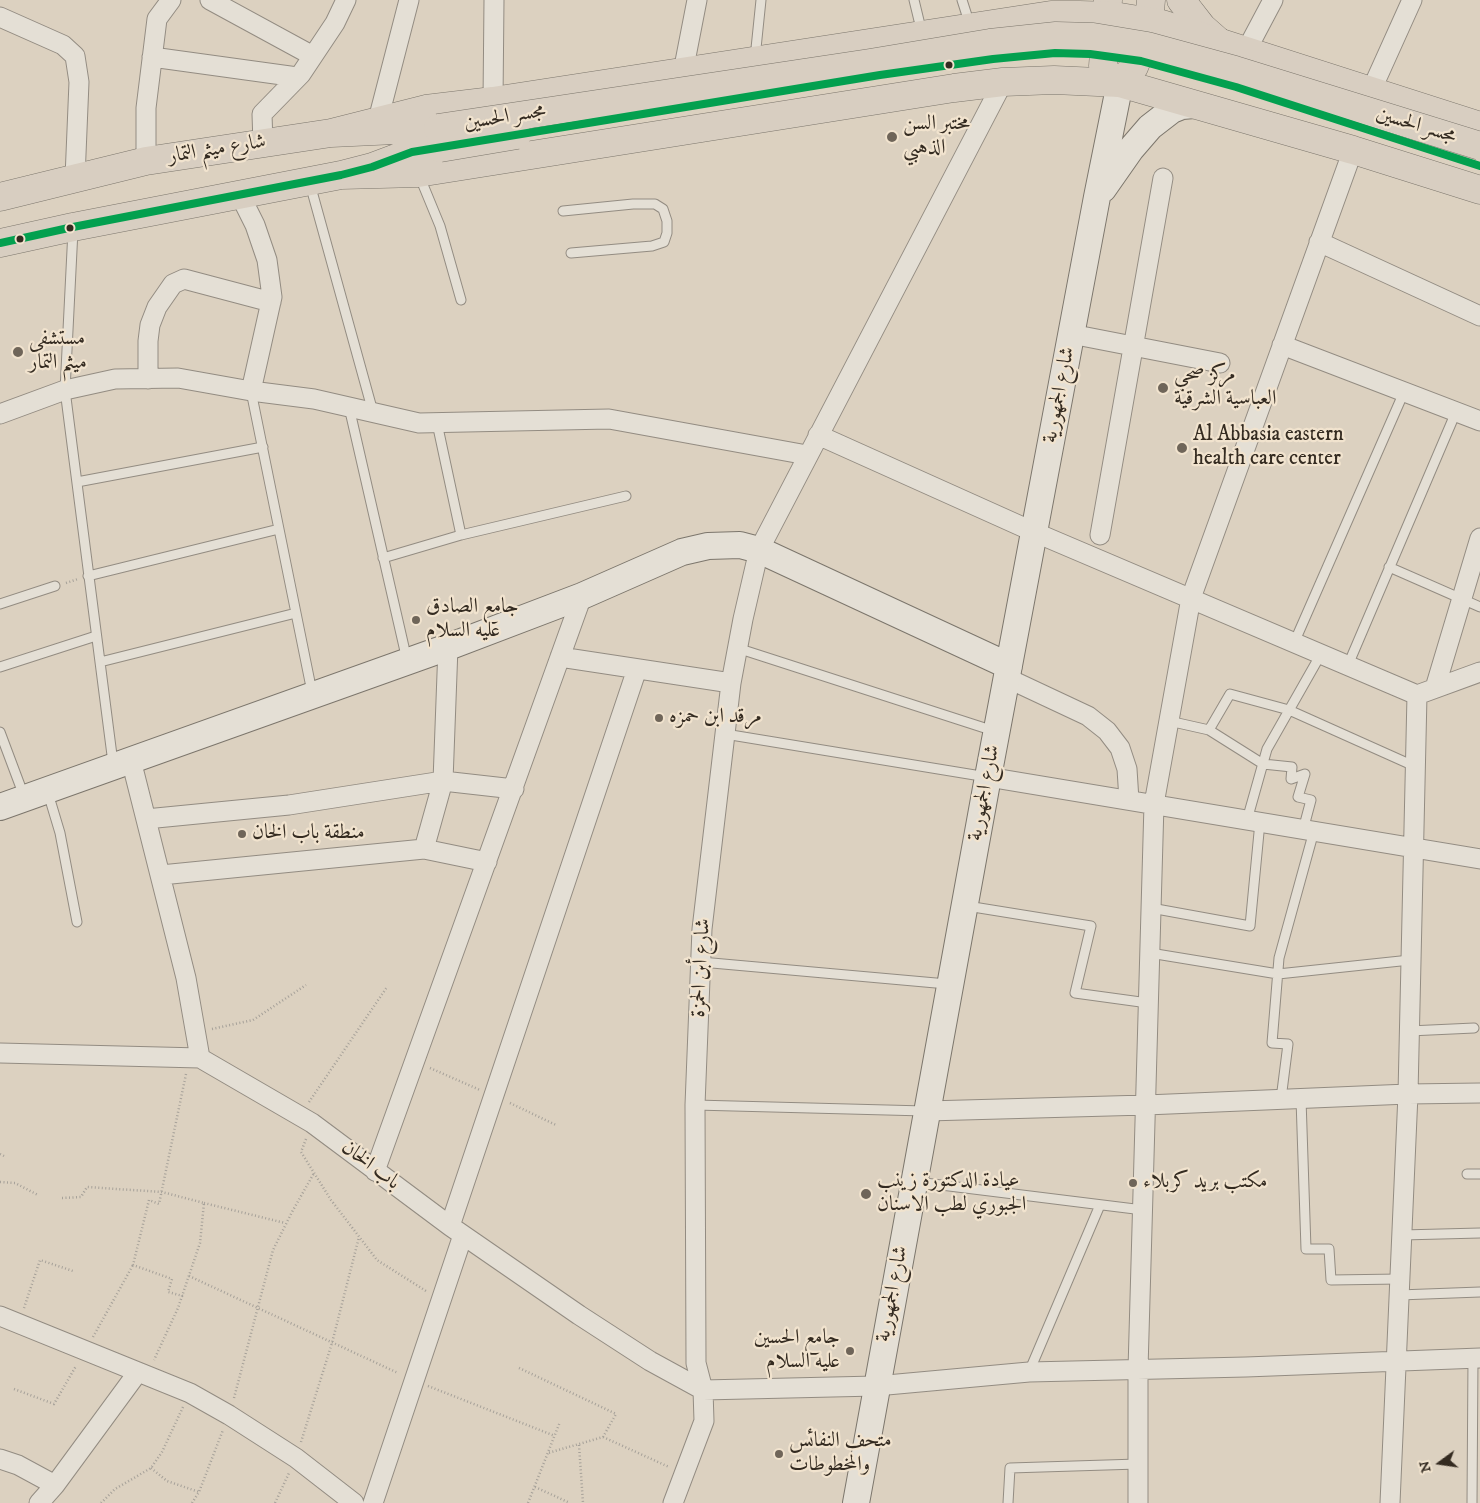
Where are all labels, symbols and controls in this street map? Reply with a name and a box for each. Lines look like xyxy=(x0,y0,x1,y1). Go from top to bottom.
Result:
unlabelled marker xyxy=(944,60,954,70)
street label: مجسر الحسين xyxy=(462,99,548,137)
street label: مجسر الحسين xyxy=(1373,102,1459,150)
place label: مختبر السن الذهبي xyxy=(903,112,970,162)
street label: شارع ميثم التمار xyxy=(166,130,268,170)
marker: مختبر السن الذهبي xyxy=(885,130,899,144)
unlabelled marker xyxy=(65,223,75,233)
unlabelled marker xyxy=(15,234,25,244)
place label: مستشفى ميثم التمار xyxy=(29,327,87,377)
marker: مستشفى ميثم التمار xyxy=(11,345,25,359)
street label: شارع الجمهورية xyxy=(1038,345,1082,445)
place label: مركز صحي العباسية الشرقية xyxy=(1174,363,1276,413)
marker: مركز صحي العباسية الشرقية xyxy=(1156,381,1170,395)
place label: Al Abbasia eastern health care center xyxy=(1193,423,1344,473)
marker: Al Abbasia eastern health care center xyxy=(1175,441,1189,455)
place label: جامع الصادق عليه السلام xyxy=(426,595,519,645)
marker: جامع الصادق عليه السلام xyxy=(410,614,422,626)
place label: مرقد ابن حمزه xyxy=(669,705,762,731)
marker: مرقد ابن حمزه xyxy=(653,712,665,724)
street label: شارع الجمهورية xyxy=(963,743,1007,843)
place label: منطقة باب الخان xyxy=(252,821,365,847)
marker: منطقة باب الخان xyxy=(236,828,248,840)
street label: شارع أبن الحمزة xyxy=(687,918,717,1018)
street label: باب الخان xyxy=(336,1136,404,1196)
place label: عيادة الدكتورة زينب الجبوري لطب الاسنان xyxy=(877,1169,1026,1219)
place label: مكتب بريد كربلاء xyxy=(1143,1170,1268,1196)
marker: مكتب بريد كربلاء xyxy=(1127,1177,1139,1189)
marker: عيادة الدكتورة زينب الجبوري لطب الاسنان xyxy=(859,1187,873,1201)
street label: شارع الجمهورية xyxy=(871,1244,915,1344)
place label: جامع الحسين عليه السلام xyxy=(754,1326,840,1376)
marker: جامع الحسين عليه السلام xyxy=(844,1345,856,1357)
place label: متحف النفائس والمخطوطات xyxy=(789,1429,892,1479)
north arrow xyxy=(1415,1438,1465,1488)
marker: متحف النفائس والمخطوطات xyxy=(773,1448,785,1460)
text: N xyxy=(1415,1459,1436,1474)

